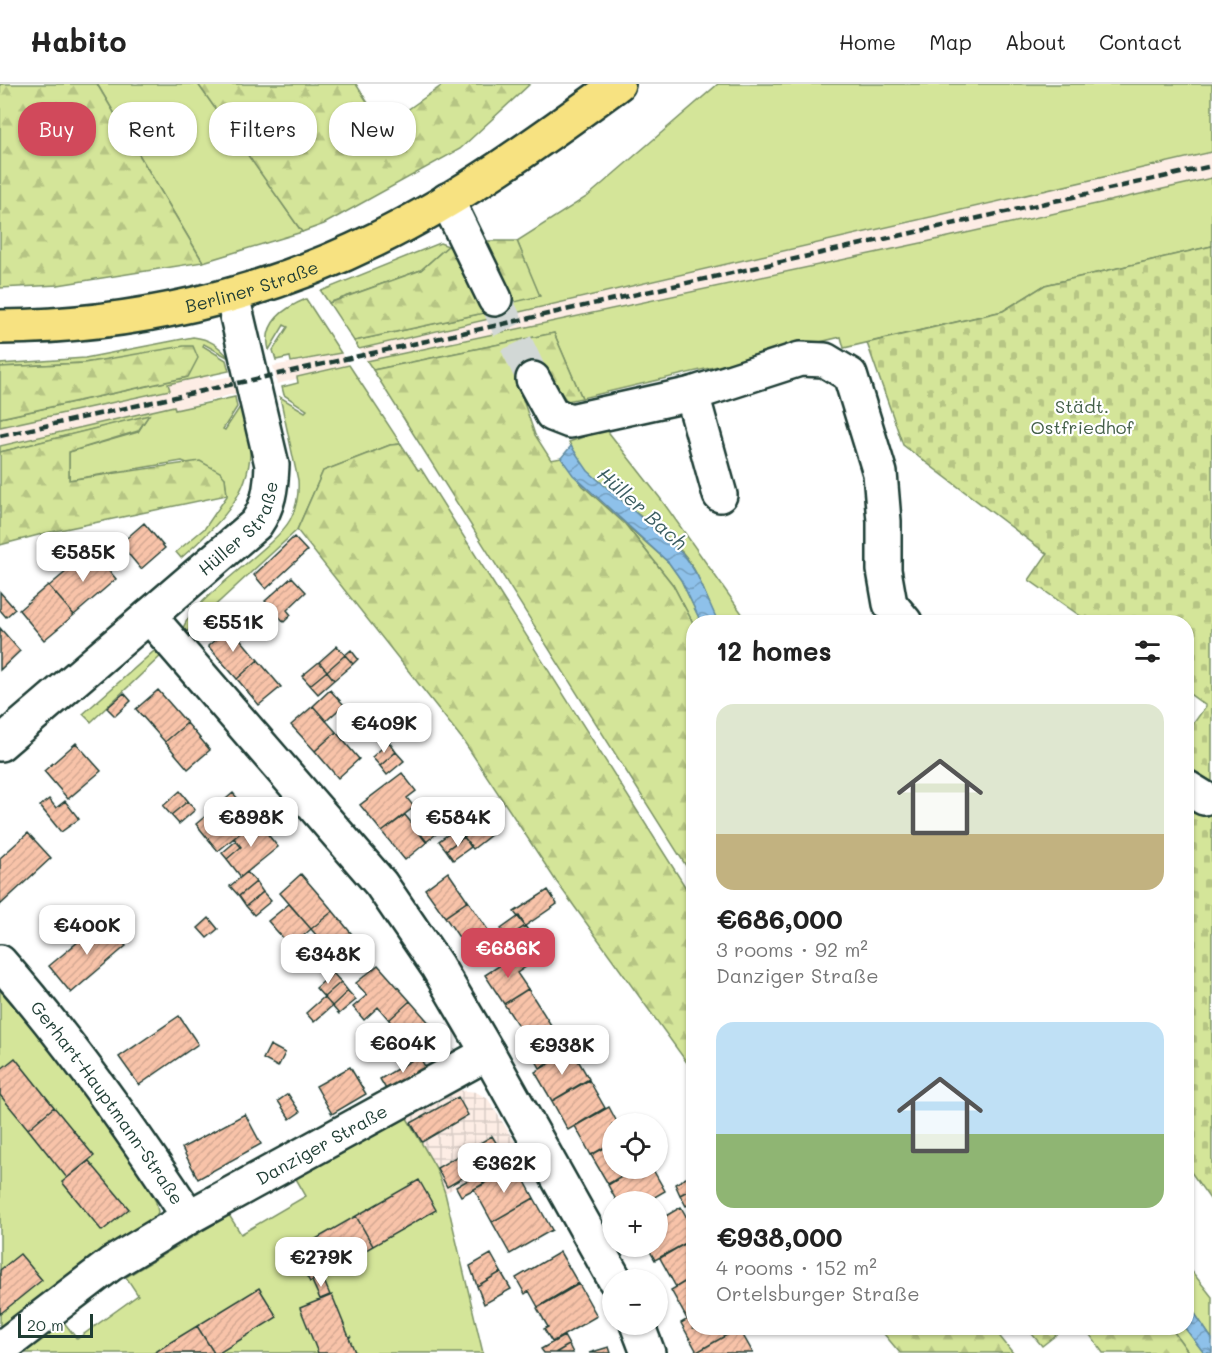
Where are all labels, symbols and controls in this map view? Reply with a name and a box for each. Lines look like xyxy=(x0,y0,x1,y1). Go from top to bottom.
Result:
text: Habito xyxy=(30,23,126,59)
text: Home xyxy=(839,28,896,55)
text: Map xyxy=(929,28,972,55)
text: About xyxy=(1005,28,1066,55)
text: Contact xyxy=(1099,28,1182,55)
chip: Buy xyxy=(18,102,96,156)
chip: Rent xyxy=(108,102,197,156)
chip: Filters xyxy=(209,102,317,156)
chip: New xyxy=(329,102,416,156)
street label: Berliner Straße xyxy=(183,254,322,318)
park label: Städt. Ostfriedhof xyxy=(1031,394,1134,439)
water label: Hüller Bach xyxy=(593,461,693,555)
street label: Hüller Straße xyxy=(193,480,283,581)
pin: €585K xyxy=(41,532,125,583)
text: €585K xyxy=(50,538,116,564)
pin: €551K xyxy=(191,602,275,653)
text: €551K xyxy=(202,608,264,634)
text: 12 homes xyxy=(716,634,832,668)
icon: filters xyxy=(1131,635,1164,668)
pin: €409K xyxy=(342,703,426,754)
text: €409K xyxy=(351,709,417,735)
icon: home xyxy=(886,743,994,851)
pin: €898K xyxy=(209,797,293,848)
pin: €584K xyxy=(416,797,500,848)
text: €898K xyxy=(218,803,284,829)
text: €584K xyxy=(425,803,491,829)
text: €686,000 xyxy=(716,902,843,936)
pin: €400K xyxy=(45,905,129,956)
text: €400K xyxy=(53,911,121,937)
pin: €686K xyxy=(466,928,550,979)
pin: €348K xyxy=(286,934,370,985)
text: €686K xyxy=(475,934,541,960)
text: 3 rooms · 92 m² xyxy=(716,936,868,962)
text: €348K xyxy=(295,940,361,966)
text: Danziger Straße xyxy=(716,962,879,988)
street label: Gerhart-Hauptmann-Straße xyxy=(25,995,189,1209)
pin: €604K xyxy=(361,1023,445,1074)
pin: €938K xyxy=(520,1025,604,1076)
text: €604K xyxy=(369,1029,437,1055)
text: €938K xyxy=(529,1031,595,1057)
icon: home xyxy=(886,1061,994,1169)
street label: Danziger Straße xyxy=(252,1099,391,1190)
map controls xyxy=(602,1113,668,1335)
button: locate xyxy=(602,1113,668,1179)
pin: €362K xyxy=(462,1143,546,1194)
text: €362K xyxy=(472,1149,536,1175)
button: + xyxy=(602,1191,668,1257)
text: €938,000 xyxy=(716,1220,843,1254)
pin: €279K xyxy=(279,1237,363,1288)
text: €279K xyxy=(289,1243,353,1269)
text: 4 rooms · 152 m² xyxy=(716,1254,877,1280)
button: − xyxy=(602,1269,668,1335)
text: Ortelsburger Straße xyxy=(716,1280,920,1306)
scale bar xyxy=(18,1311,93,1338)
text: 20 m xyxy=(27,1314,64,1335)

